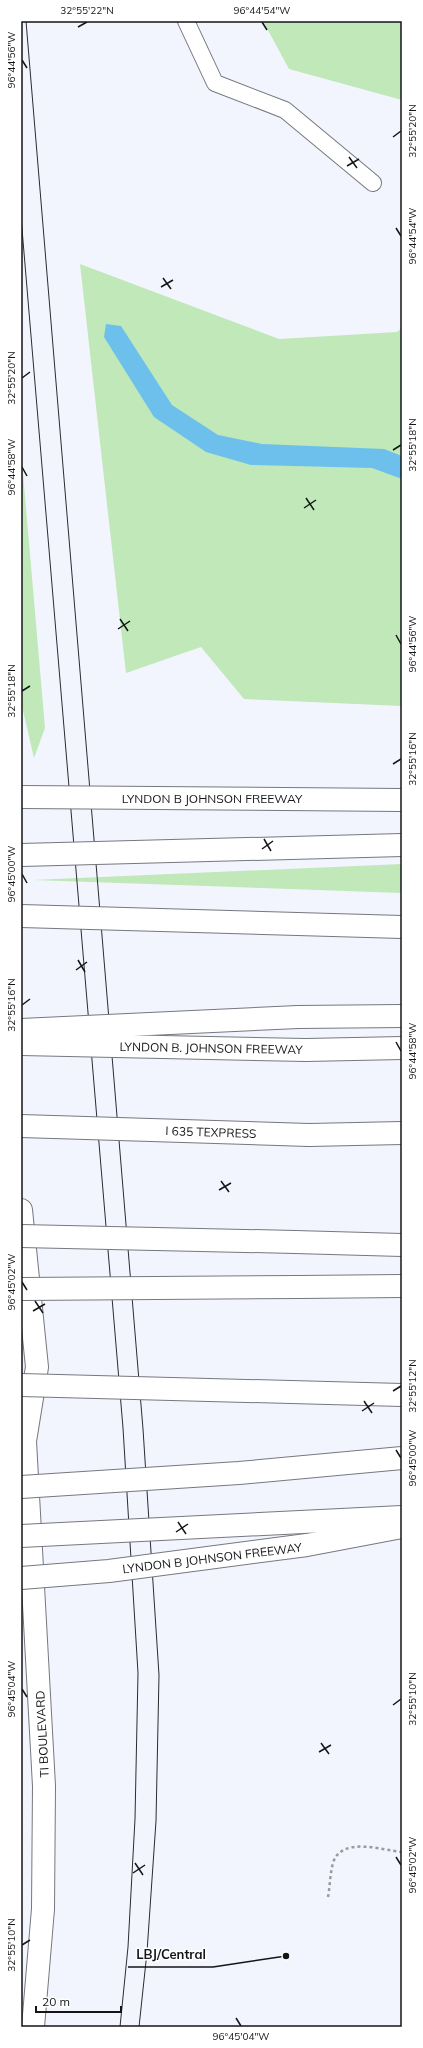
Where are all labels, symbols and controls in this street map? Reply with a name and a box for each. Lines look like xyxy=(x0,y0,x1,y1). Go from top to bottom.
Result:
text: 32°55'22"N xyxy=(60,4,114,17)
text: 96°44'54"W xyxy=(234,4,290,17)
text: 96°44'56"W xyxy=(5,32,18,88)
text: 32°55'20"N xyxy=(406,104,419,158)
text: 96°44'54"W xyxy=(406,208,419,264)
text: 32°55'20"N xyxy=(5,351,18,405)
text: 32°55'18"N xyxy=(406,418,419,472)
text: 96°44'58"W xyxy=(5,439,18,495)
text: 96°44'56"W xyxy=(406,616,419,672)
text: 32°55'18"N xyxy=(5,664,18,718)
text: 32°55'16"N xyxy=(406,732,419,786)
street label: LYNDON B JOHNSON FREEWAY xyxy=(122,791,303,806)
text: 96°45'00"W xyxy=(5,846,18,902)
text: 32°55'16"N xyxy=(5,978,18,1032)
text: 96°44'58"W xyxy=(406,1023,419,1079)
street label: LYNDON B. JOHNSON FREEWAY xyxy=(119,1039,303,1057)
street label: I 635 TEXPRESS xyxy=(165,1123,257,1141)
text: 96°45'02"W xyxy=(5,1254,18,1310)
text: 32°55'12"N xyxy=(406,1359,419,1413)
text: 96°45'00"W xyxy=(406,1430,419,1486)
street label: LYNDON B JOHNSON FREEWAY xyxy=(122,1539,303,1576)
text: 96°45'04"W xyxy=(5,1661,18,1717)
text: 32°55'10"N xyxy=(406,1672,419,1726)
street label: TI BOULEVARD xyxy=(32,1690,52,1778)
text: 96°45'02"W xyxy=(406,1837,419,1893)
text: 32°55'10"N xyxy=(5,1918,18,1972)
callout: LBJ/Central xyxy=(128,1942,213,1967)
text: LBJ/Central xyxy=(136,1946,206,1962)
scale bar xyxy=(36,1988,121,2014)
text: 20 m xyxy=(42,1994,70,2009)
text: 96°45'04"W xyxy=(213,2030,269,2043)

